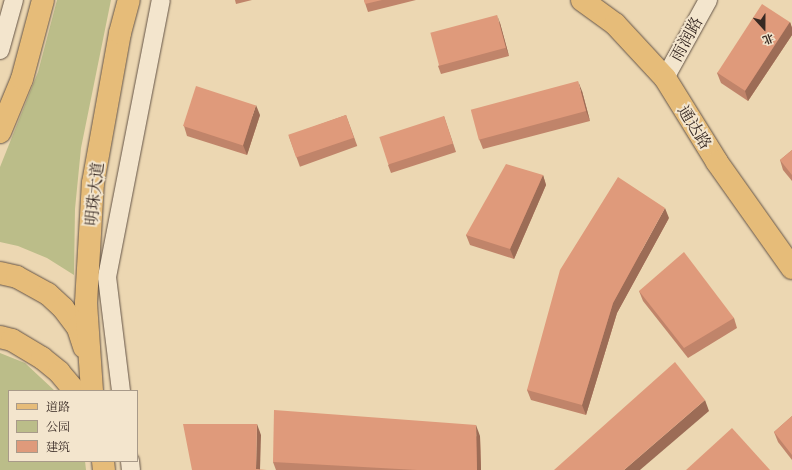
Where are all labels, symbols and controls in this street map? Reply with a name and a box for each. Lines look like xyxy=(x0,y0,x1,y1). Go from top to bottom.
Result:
north arrow xyxy=(744,8,784,48)
street label: 雨润路 xyxy=(666,13,706,65)
text: 北 xyxy=(760,30,776,49)
street label: 通达路 xyxy=(674,102,716,152)
street label: 明珠大道 xyxy=(81,161,107,227)
legend xyxy=(8,390,138,462)
text: 道路 xyxy=(46,398,70,415)
text: 公园 xyxy=(46,418,70,435)
text: 建筑 xyxy=(46,438,70,455)

